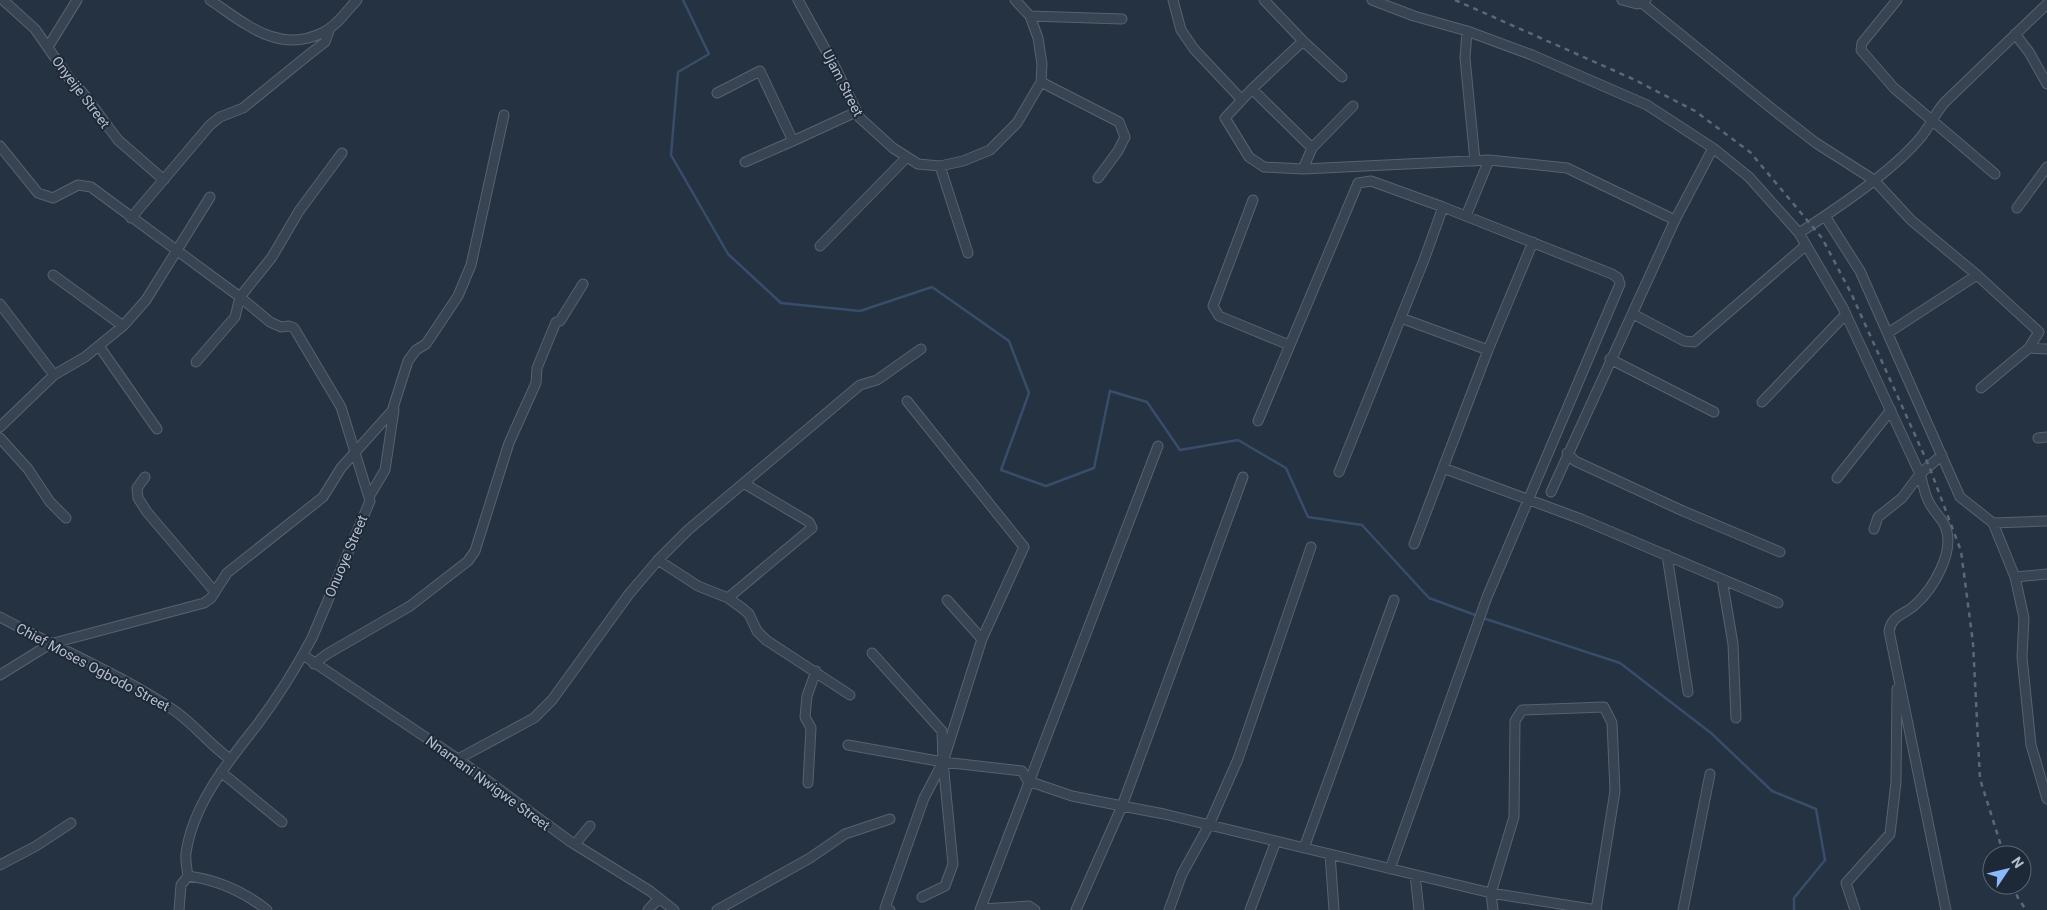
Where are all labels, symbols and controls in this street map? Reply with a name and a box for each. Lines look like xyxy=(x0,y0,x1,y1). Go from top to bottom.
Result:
street label: Ujam Street xyxy=(819,47,867,119)
street label: Onyeije Street xyxy=(49,53,113,131)
street label: Onuoye Street xyxy=(322,512,371,599)
street label: Chief Moses Ogbodo Street xyxy=(14,620,173,714)
street label: Nnamani Nwigwe Street xyxy=(423,732,554,834)
north arrow xyxy=(1982,845,2032,895)
text: N xyxy=(2008,854,2027,871)

